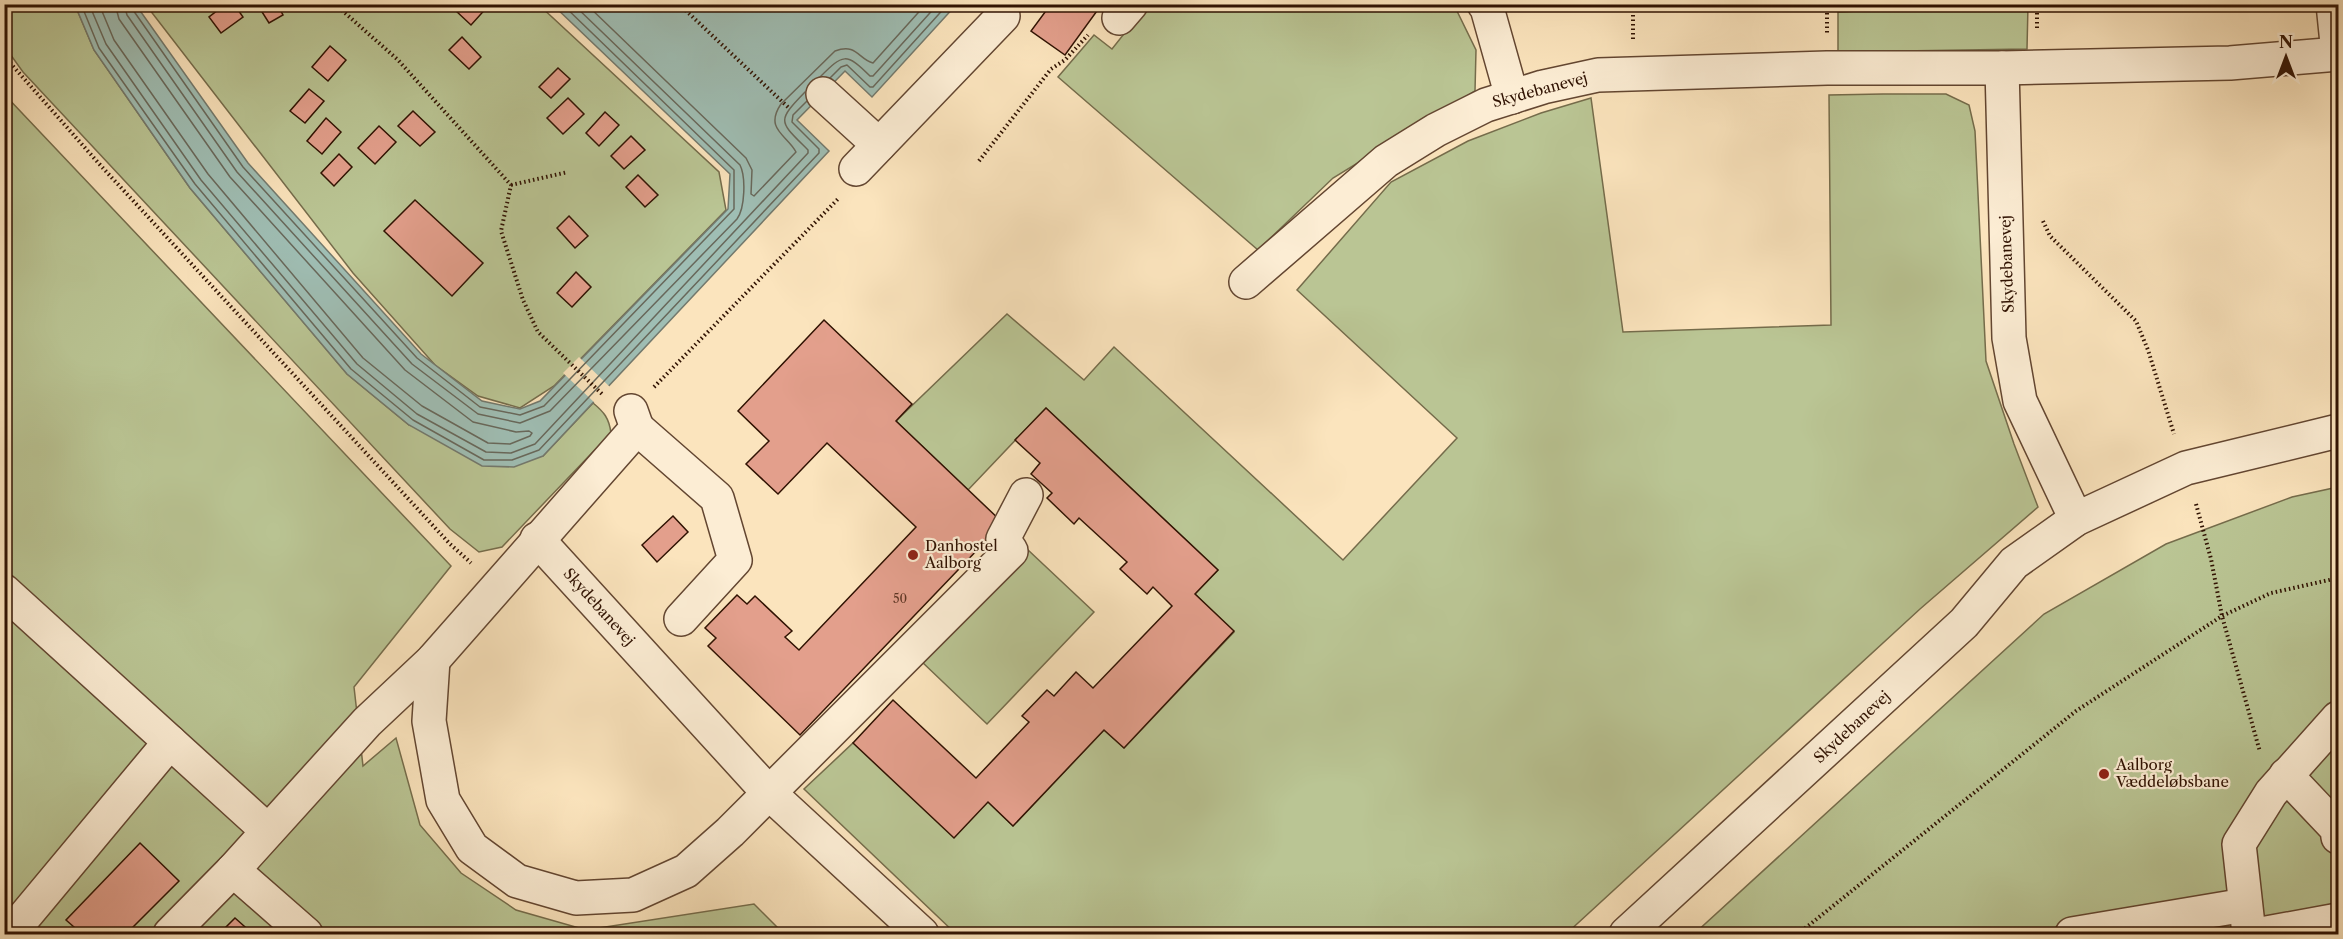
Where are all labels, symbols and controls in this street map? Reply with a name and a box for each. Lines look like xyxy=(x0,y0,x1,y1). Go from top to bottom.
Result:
north arrow xyxy=(2256,27,2316,87)
text: N xyxy=(2279,32,2293,52)
street label: Skydebanevej xyxy=(1490,68,1590,111)
street label: Skydebanevej xyxy=(1995,215,2018,313)
place label: Danhostel Aalborg xyxy=(924,536,998,572)
marker: Danhostel Aalborg xyxy=(906,548,920,562)
street label: Skydebanevej xyxy=(560,564,639,649)
house number: 50 xyxy=(893,591,907,606)
street label: Skydebanevej xyxy=(1809,686,1894,767)
place label: Aalborg Væddeløbsbane xyxy=(2115,755,2229,791)
marker: Aalborg Væddeløbsbane xyxy=(2097,767,2111,781)

